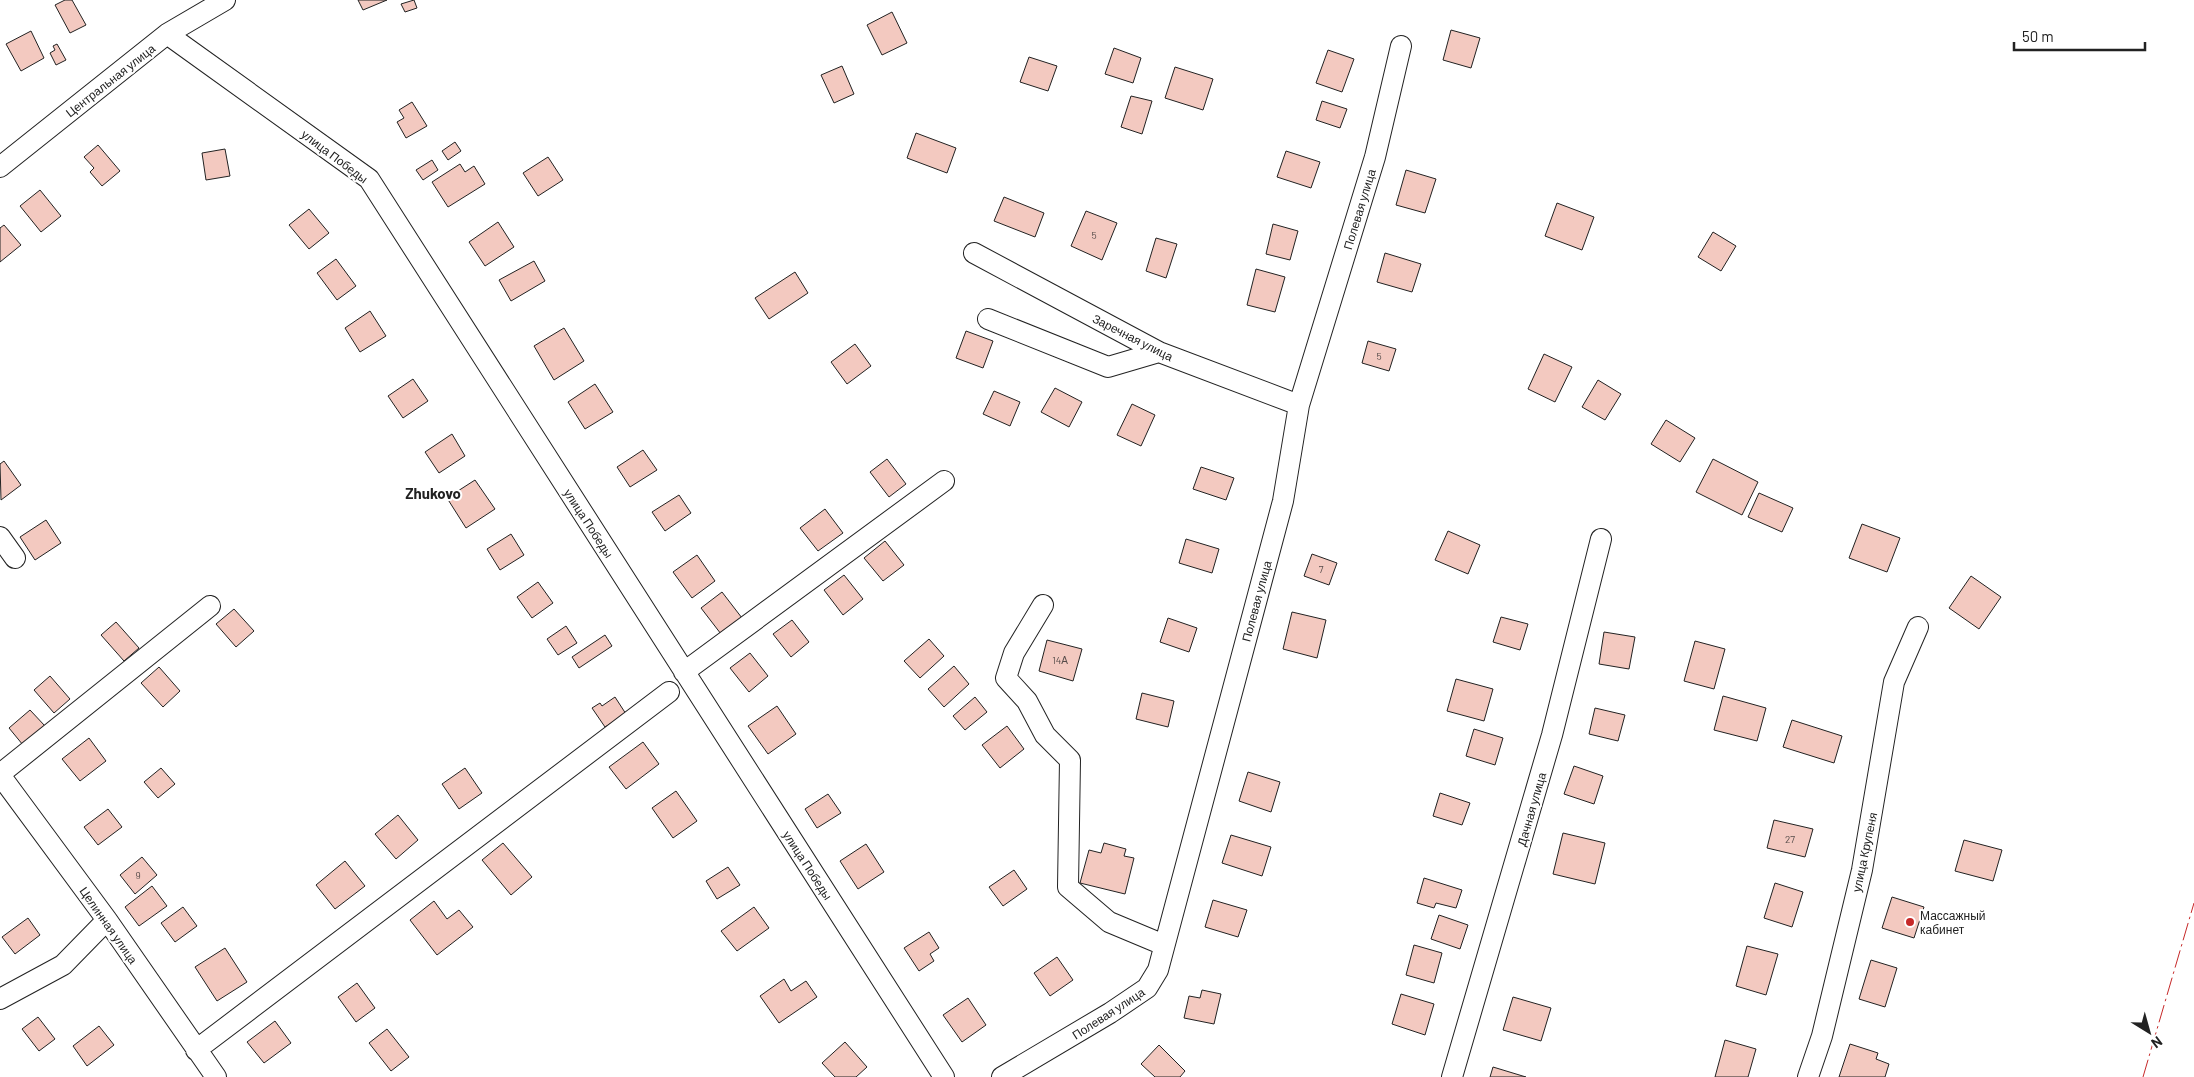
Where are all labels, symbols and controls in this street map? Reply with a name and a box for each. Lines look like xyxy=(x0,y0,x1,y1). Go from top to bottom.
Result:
scale bar xyxy=(2014,20,2145,52)
text: 50 m xyxy=(2022,27,2054,45)
street label: Центральная улица xyxy=(63,41,158,120)
street label: улица Победы xyxy=(298,126,371,186)
street label: Полевая улица xyxy=(1340,167,1379,251)
house number: 5 xyxy=(1091,229,1097,241)
street label: Заречная улица xyxy=(1090,311,1176,364)
house number: 5 xyxy=(1376,350,1382,362)
district label: Zhukovo xyxy=(405,484,461,502)
street label: улица Победы xyxy=(561,486,617,561)
street label: Полевая улица xyxy=(1238,559,1275,643)
house number: 7 xyxy=(1319,563,1324,575)
house number: 14А xyxy=(1052,654,1068,666)
street label: Дачная улица xyxy=(1514,770,1549,848)
street label: улица Крупеня xyxy=(1849,811,1880,893)
street label: улица Победы xyxy=(780,828,836,903)
house number: 27 xyxy=(1785,833,1795,845)
house number: 9 xyxy=(135,869,141,881)
street label: Целинная улица xyxy=(76,884,141,967)
place label: Массажный кабинет xyxy=(1920,908,1985,936)
marker: Массажный кабинет xyxy=(1904,916,1916,928)
street label: Полевая улица xyxy=(1069,984,1148,1042)
north arrow xyxy=(2124,1007,2174,1057)
text: N xyxy=(2148,1033,2166,1052)

